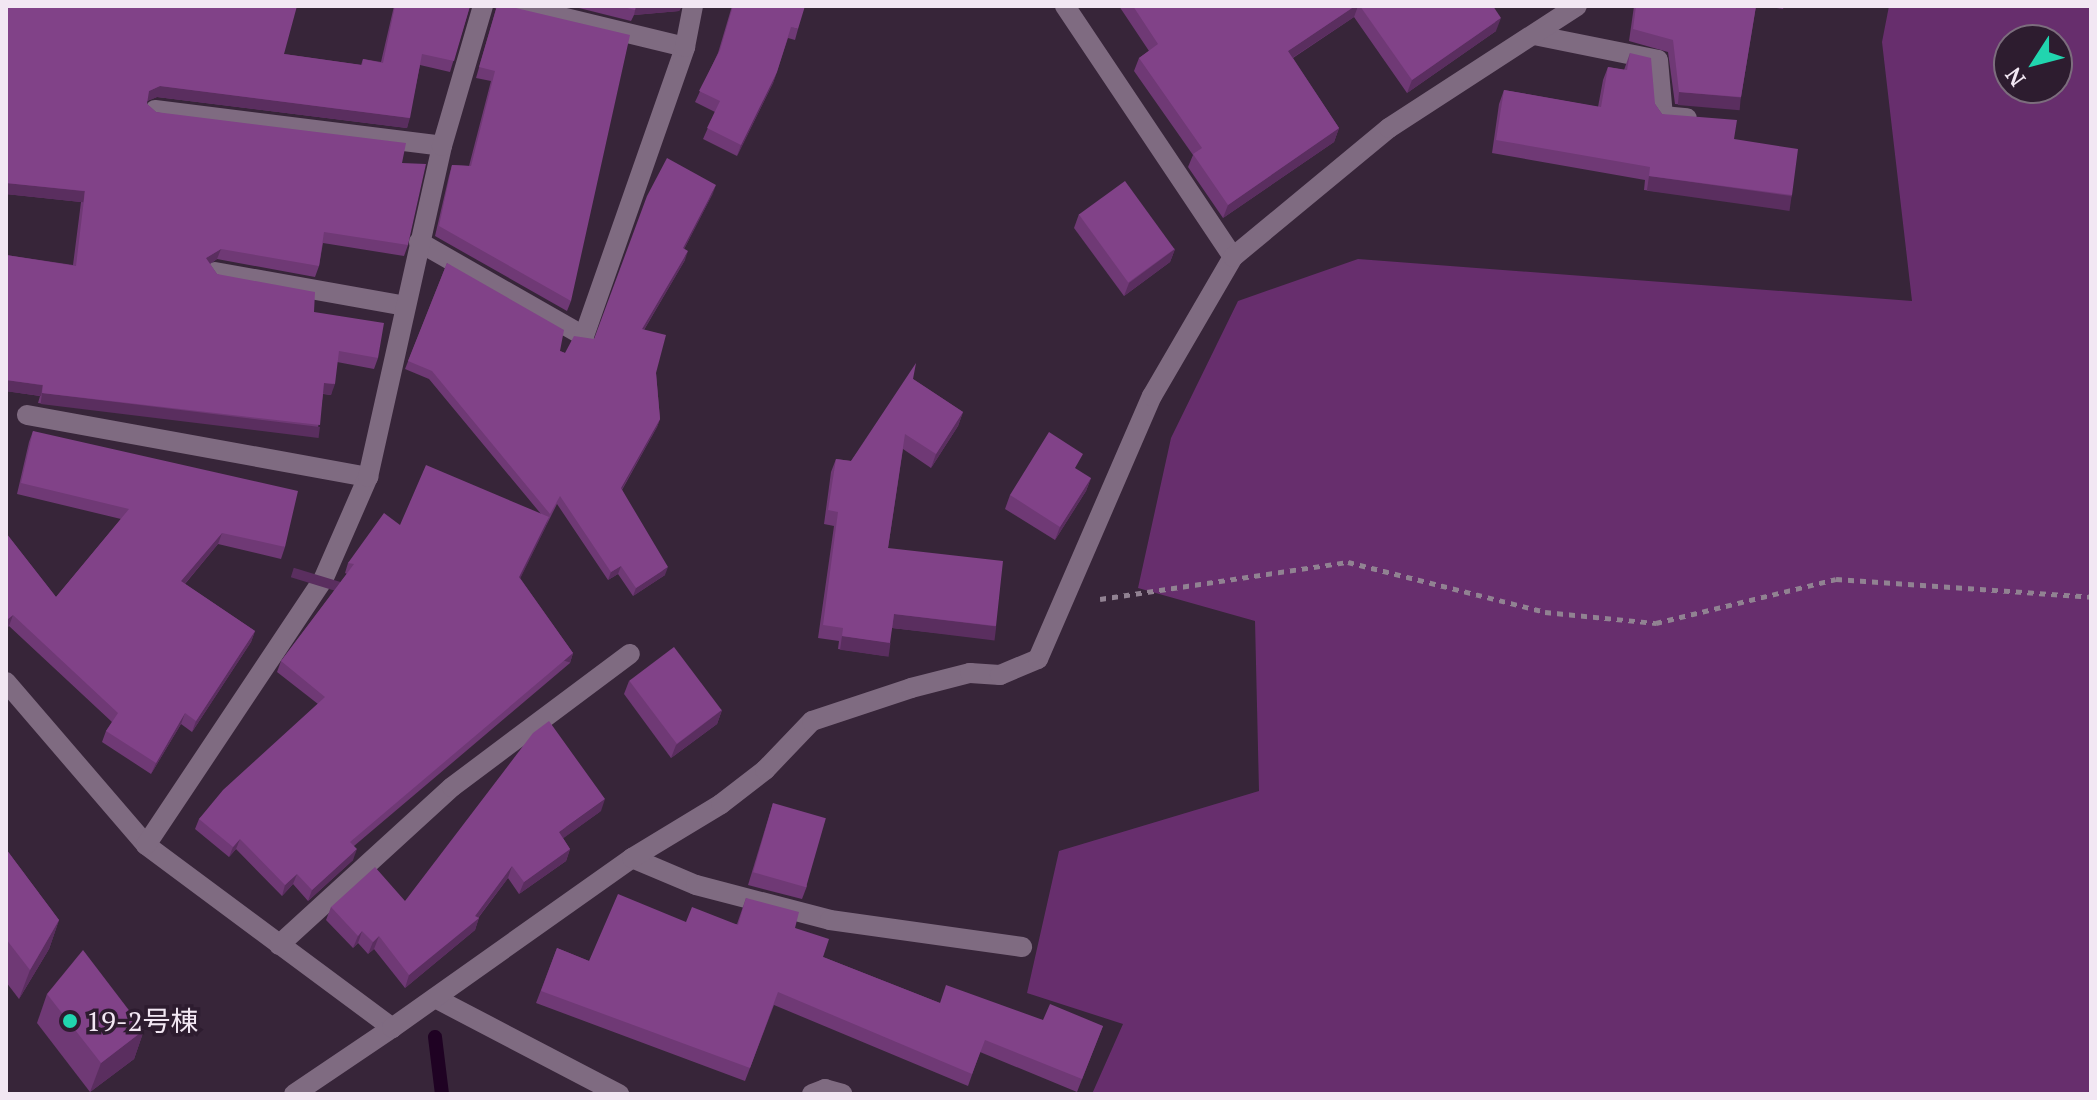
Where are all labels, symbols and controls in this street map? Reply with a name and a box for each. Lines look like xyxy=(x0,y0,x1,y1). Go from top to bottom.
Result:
north arrow xyxy=(1993,24,2073,104)
text: N xyxy=(1998,62,2031,92)
place label: 19-2号棟 xyxy=(86,1004,199,1038)
marker: 19-2号棟 xyxy=(61,1012,79,1030)

